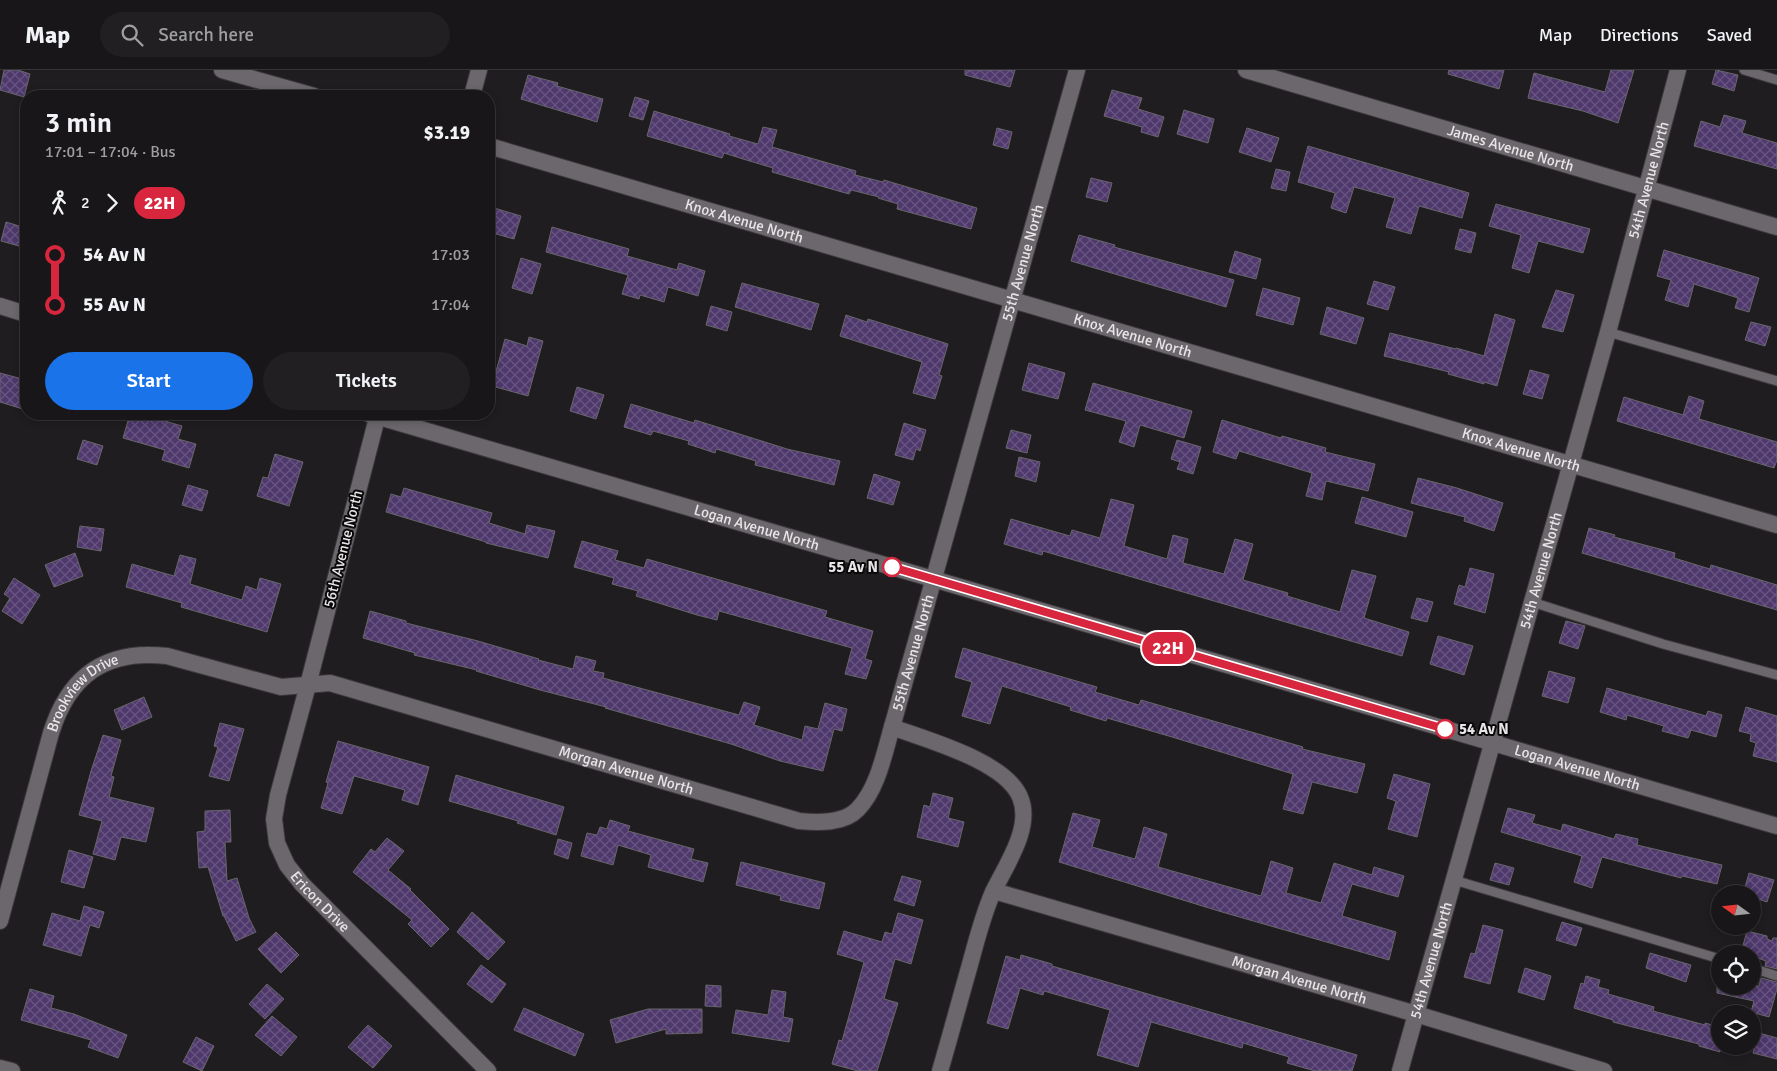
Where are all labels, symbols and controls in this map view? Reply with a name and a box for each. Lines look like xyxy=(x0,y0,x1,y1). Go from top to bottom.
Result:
search box xyxy=(100,12,450,57)
text: Map xyxy=(25,20,70,50)
icon: search xyxy=(118,21,146,49)
text: Search here xyxy=(158,23,254,47)
text: Map xyxy=(1539,24,1572,46)
text: Directions xyxy=(1600,24,1679,46)
text: Saved xyxy=(1707,24,1752,46)
text: 3 min xyxy=(45,106,112,140)
street label: 54th Avenue North xyxy=(1624,120,1673,241)
text: $3.19 xyxy=(424,121,470,145)
street label: James Avenue North xyxy=(1445,121,1576,175)
text: 17:01 – 17:04 · Bus xyxy=(45,142,176,162)
icon: walk xyxy=(45,189,73,217)
icon: forward xyxy=(98,189,126,217)
text: 22H xyxy=(144,192,175,214)
text: 2 xyxy=(81,193,90,213)
street label: Knox Avenue North xyxy=(683,195,805,247)
street label: 55th Avenue North xyxy=(998,202,1048,323)
text: 54 Av N xyxy=(83,243,146,267)
text: 17:03 xyxy=(431,245,470,265)
text: 55 Av N xyxy=(83,293,146,317)
text: 17:04 xyxy=(431,295,470,315)
street label: Knox Avenue North xyxy=(1071,309,1194,361)
button: Start xyxy=(45,352,253,410)
button: Tickets xyxy=(263,352,470,410)
street label: Knox Avenue North xyxy=(1460,424,1583,476)
street label: 56th Avenue North xyxy=(320,488,366,610)
street label: Logan Avenue North xyxy=(692,501,822,554)
street label: 54th Avenue North xyxy=(1516,510,1566,631)
marker: 55 Av N xyxy=(882,557,902,577)
place label: 55 Av N xyxy=(828,558,878,576)
street label: 55th Avenue North xyxy=(888,592,938,713)
line badge: 22H xyxy=(1139,632,1197,664)
text: 22H xyxy=(1152,637,1184,659)
street label: Brookview Drive xyxy=(43,650,121,734)
marker: 54 Av N xyxy=(1435,719,1455,739)
place label: 54 Av N xyxy=(1459,720,1509,738)
street label: Logan Avenue North xyxy=(1512,741,1642,794)
street label: Morgan Avenue North xyxy=(557,742,696,799)
street label: Ericon Drive xyxy=(286,867,354,936)
north arrow xyxy=(1711,885,1761,935)
map controls xyxy=(1711,885,1761,1055)
street label: 54th Avenue North xyxy=(1406,900,1456,1021)
button: locate xyxy=(1711,945,1761,995)
street label: Morgan Avenue North xyxy=(1230,952,1369,1008)
button: layers xyxy=(1711,1005,1761,1055)

